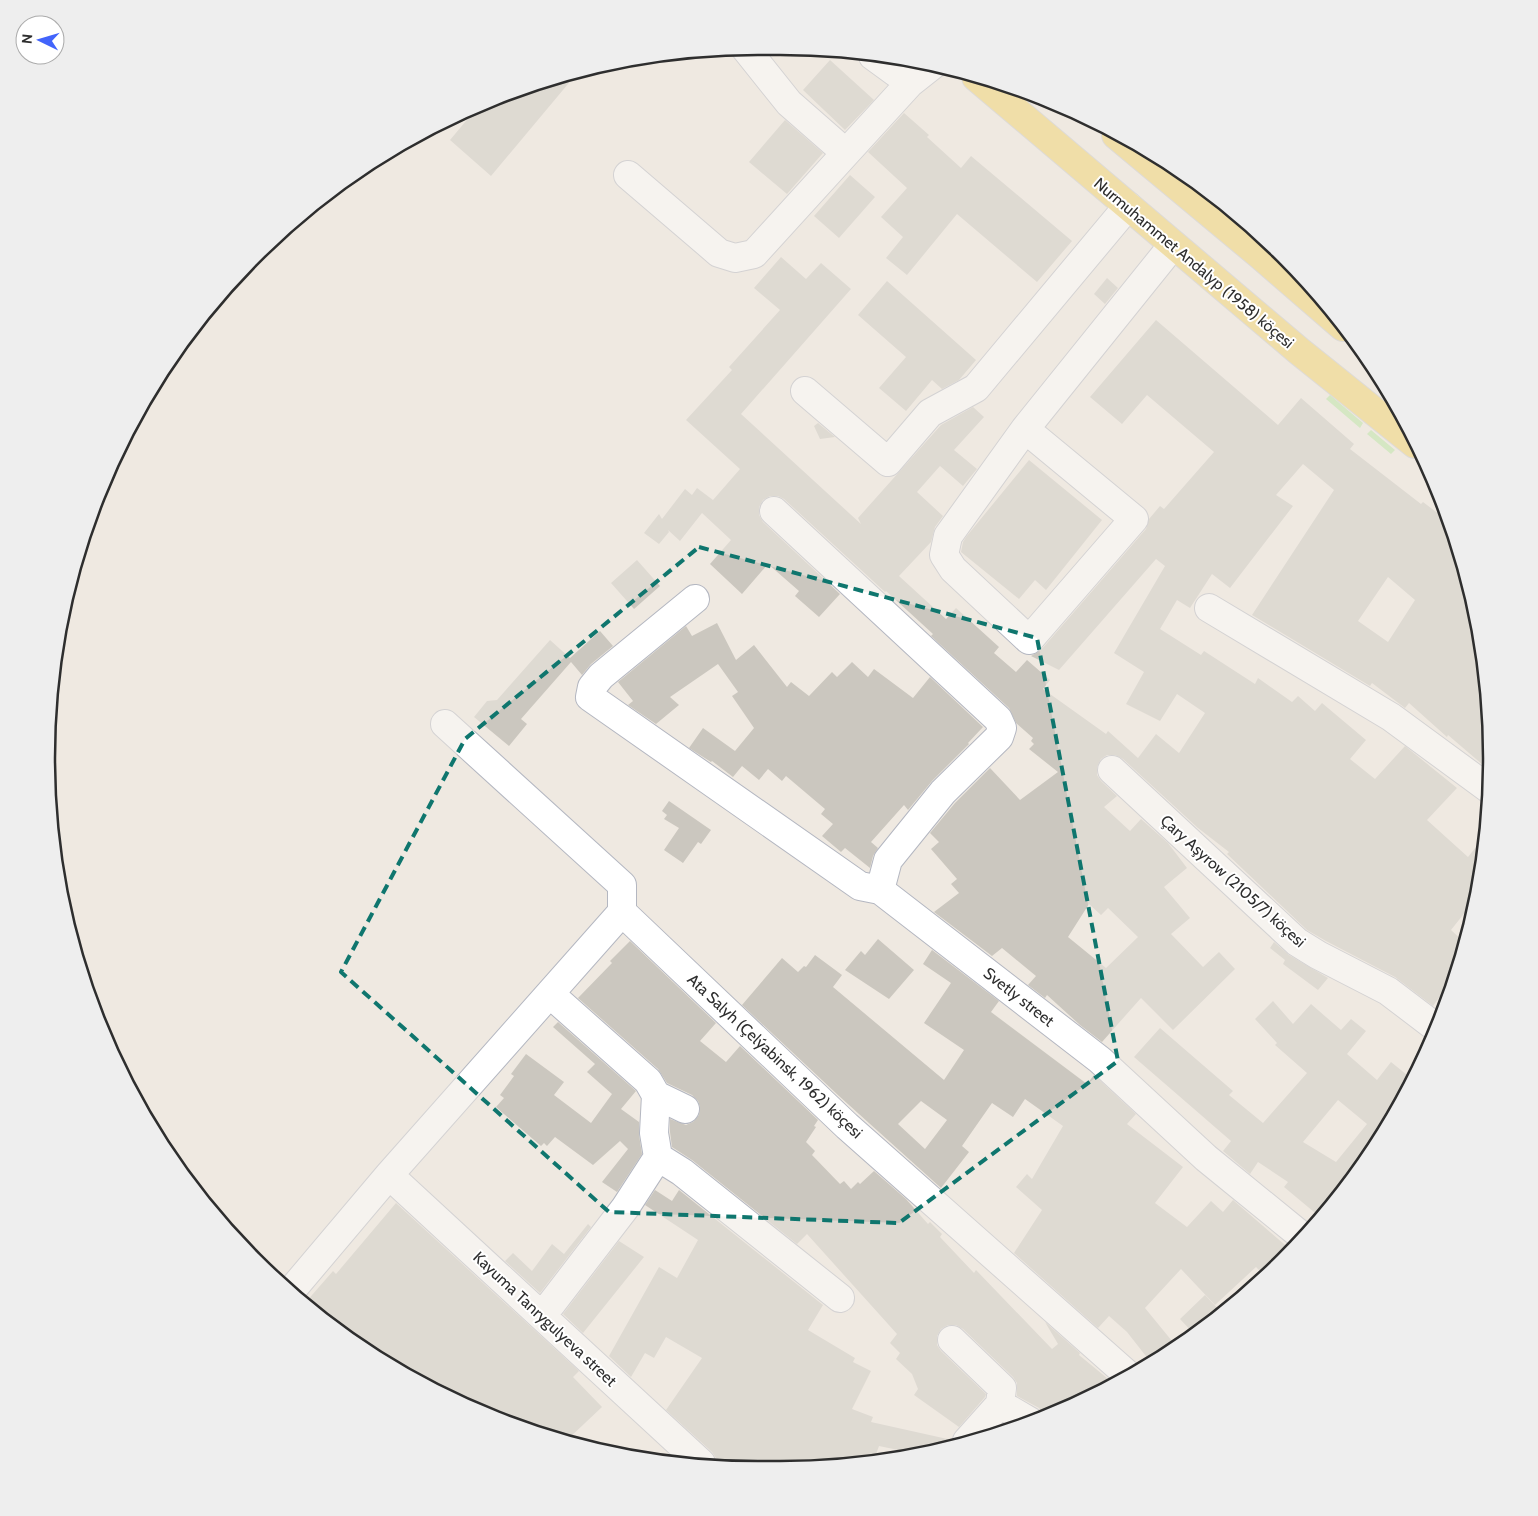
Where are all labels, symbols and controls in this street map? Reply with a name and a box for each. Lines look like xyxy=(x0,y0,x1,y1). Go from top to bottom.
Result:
north arrow xyxy=(15,15,65,65)
text: N xyxy=(18,33,36,45)
street label: Nurmuhammet Andalyp (1958) köçesi xyxy=(1090,174,1298,352)
street label: Çary Aşyrow (2105/7) köçesi xyxy=(1156,811,1310,951)
street label: Svetly street xyxy=(980,964,1059,1031)
street label: Ata Salyh (Çelýabinsk, 1962) köçesi xyxy=(684,970,866,1142)
street label: Kayuma Tanrygulyeva street xyxy=(469,1248,621,1391)

